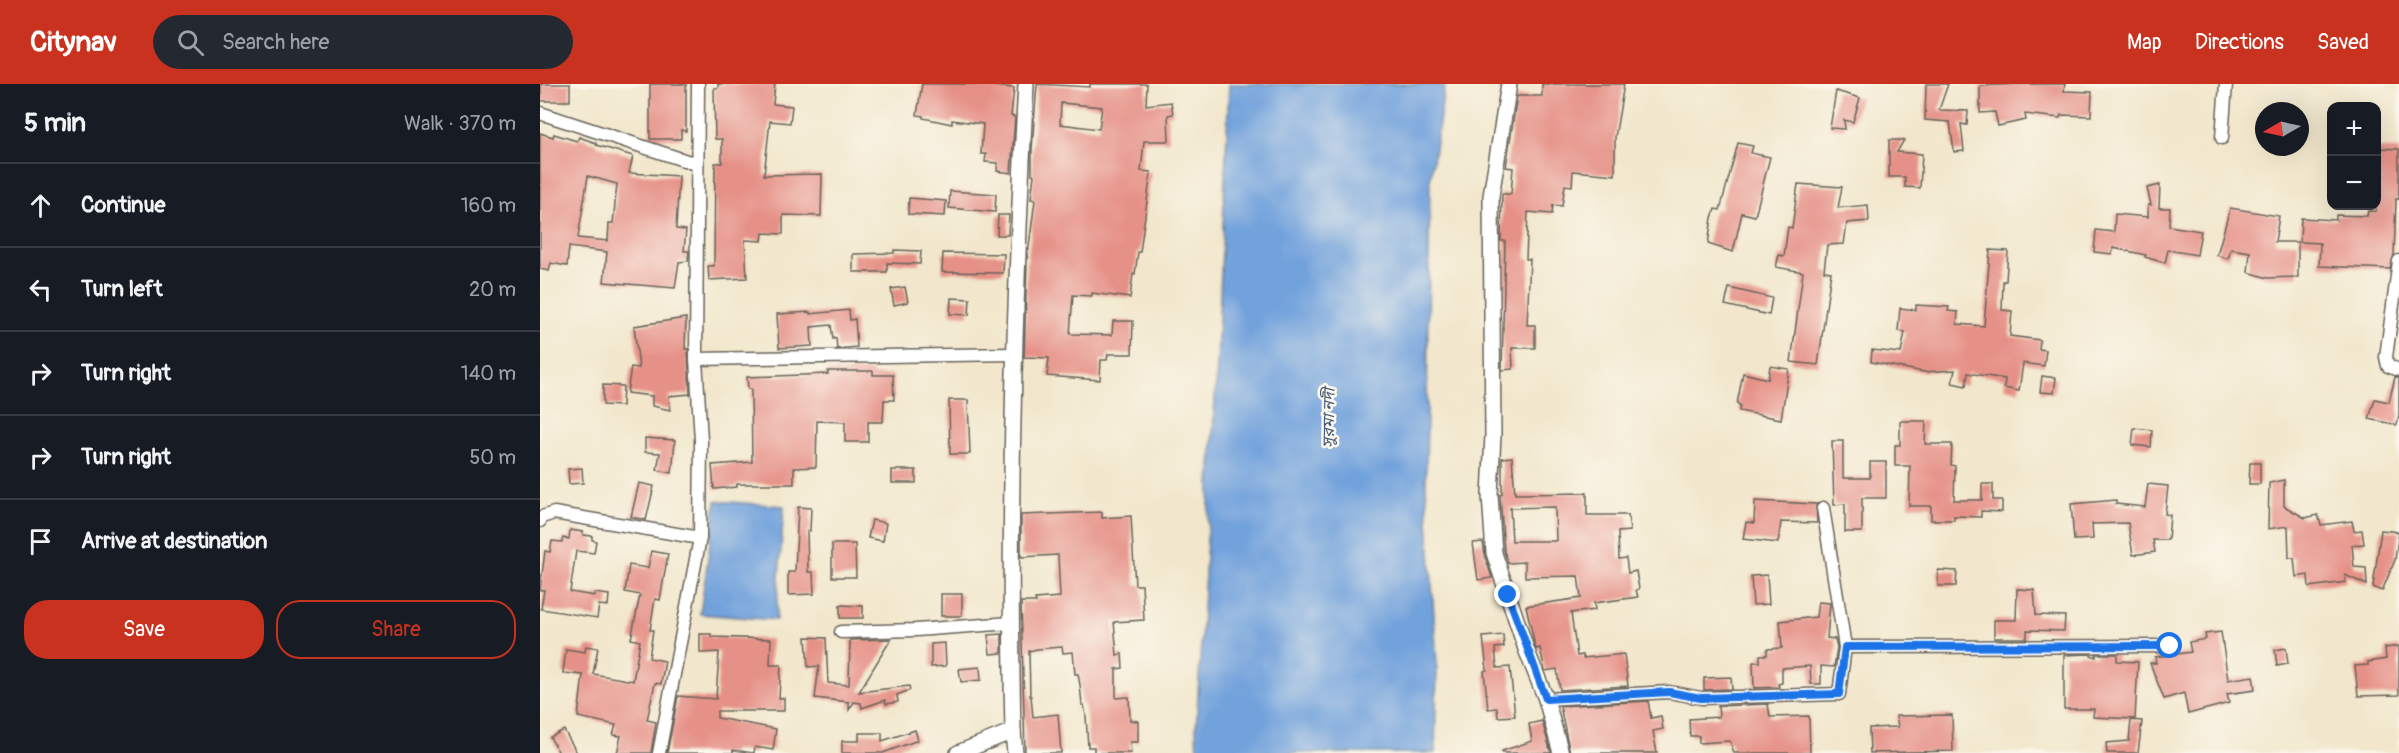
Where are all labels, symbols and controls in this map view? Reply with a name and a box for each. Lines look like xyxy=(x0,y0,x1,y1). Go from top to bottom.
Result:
search box xyxy=(153,15,573,69)
text: Citynav xyxy=(30,25,117,60)
icon: search xyxy=(174,26,207,59)
text: Search here xyxy=(222,28,329,56)
text: Map xyxy=(2127,29,2162,56)
text: Directions xyxy=(2195,29,2284,56)
text: Saved xyxy=(2317,29,2369,56)
north arrow xyxy=(2255,102,2309,156)
map controls xyxy=(2327,102,2381,210)
button: + xyxy=(2327,102,2381,156)
text: 5 min xyxy=(24,107,86,139)
text: Walk · 370 m xyxy=(404,111,516,136)
button: − xyxy=(2327,156,2381,210)
icon: ahead xyxy=(24,189,57,222)
text: Continue xyxy=(81,191,165,219)
text: 160 m xyxy=(461,193,516,218)
icon: left xyxy=(24,273,57,306)
text: Turn left xyxy=(81,275,163,303)
text: 20 m xyxy=(469,277,516,302)
icon: right xyxy=(24,357,57,390)
text: Turn right xyxy=(81,359,171,387)
text: 140 m xyxy=(461,361,516,386)
water label: সুরমা নদী xyxy=(1318,385,1340,448)
icon: right xyxy=(24,441,57,474)
text: Turn right xyxy=(81,443,171,471)
text: 50 m xyxy=(469,445,516,470)
icon: arrive xyxy=(24,525,57,558)
text: Arrive at destination xyxy=(81,527,267,555)
route end xyxy=(1494,581,1520,607)
button: Save xyxy=(24,600,264,659)
button: Share xyxy=(276,600,516,659)
route start xyxy=(2156,632,2182,658)

